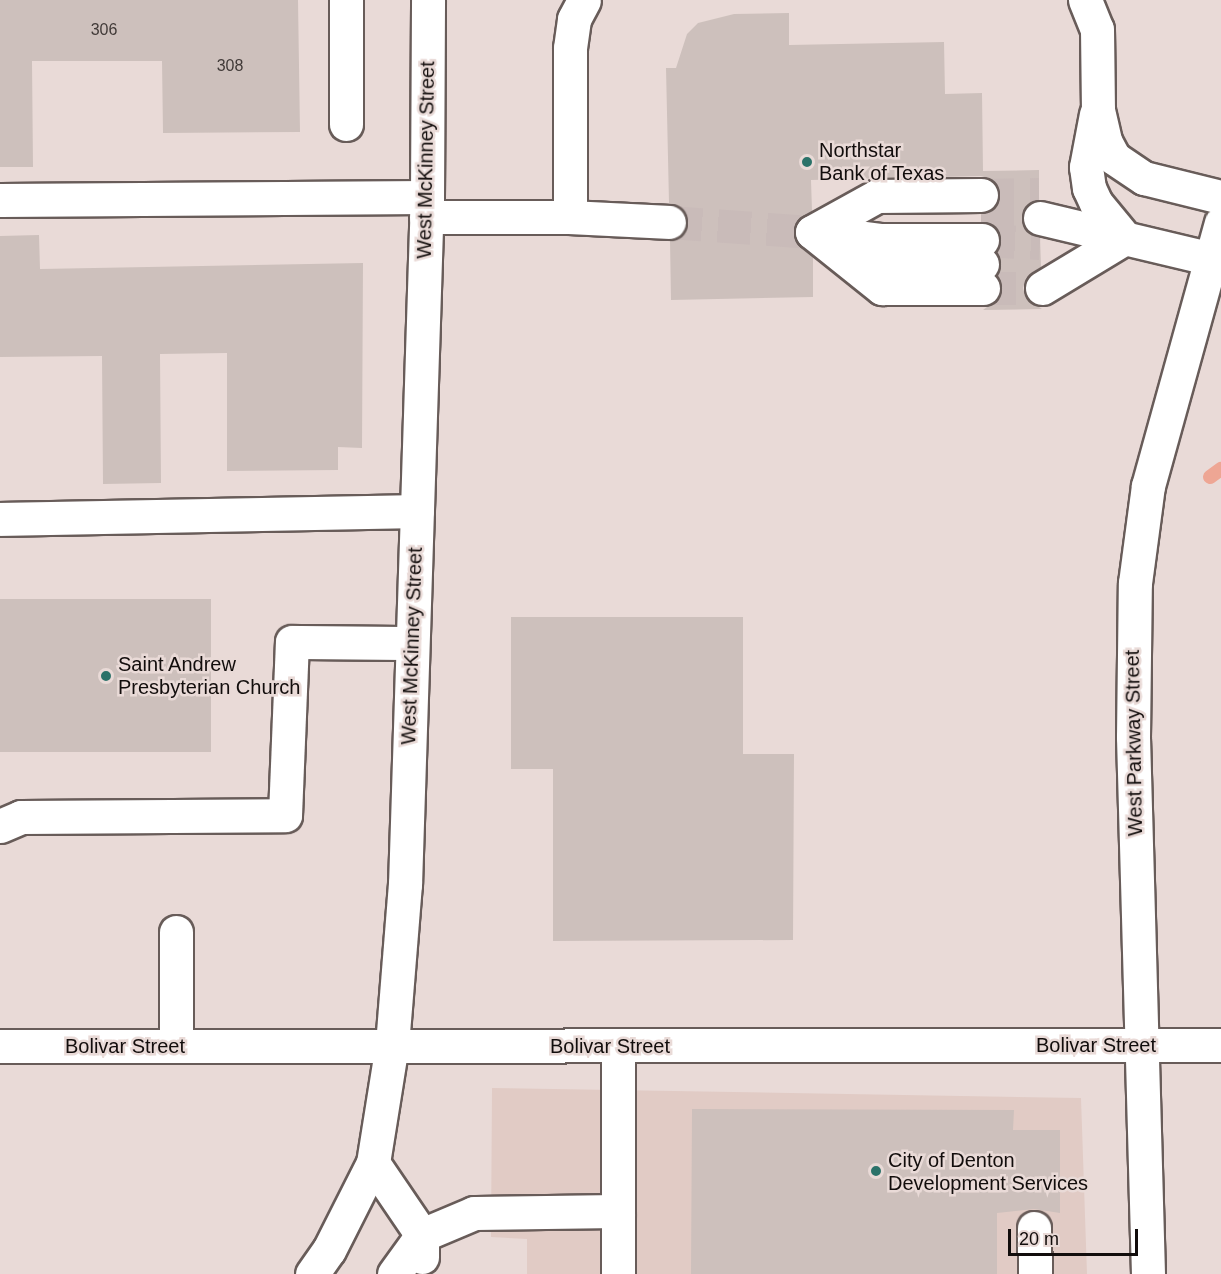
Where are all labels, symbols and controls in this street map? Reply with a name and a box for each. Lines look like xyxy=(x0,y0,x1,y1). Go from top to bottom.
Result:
house number: 306 xyxy=(91,20,117,40)
house number: 308 xyxy=(217,56,243,76)
street label: West McKinney Street xyxy=(412,61,440,259)
place label: Northstar Bank of Texas xyxy=(819,138,945,185)
marker: Northstar Bank of Texas xyxy=(800,155,814,169)
street label: West McKinney Street xyxy=(397,547,427,745)
street label: West Parkway Street xyxy=(1120,650,1148,836)
place label: Saint Andrew Presbyterian Church xyxy=(118,652,300,699)
marker: Saint Andrew Presbyterian Church xyxy=(99,669,113,683)
street label: Bolivar Street xyxy=(1036,1033,1156,1057)
street label: Bolivar Street xyxy=(65,1034,185,1058)
street label: Bolivar Street xyxy=(550,1034,670,1058)
place label: City of Denton Development Services xyxy=(888,1148,1088,1195)
marker: City of Denton Development Services xyxy=(869,1164,883,1178)
scale bar xyxy=(1011,1217,1142,1255)
text: 20 m xyxy=(1019,1229,1059,1249)

